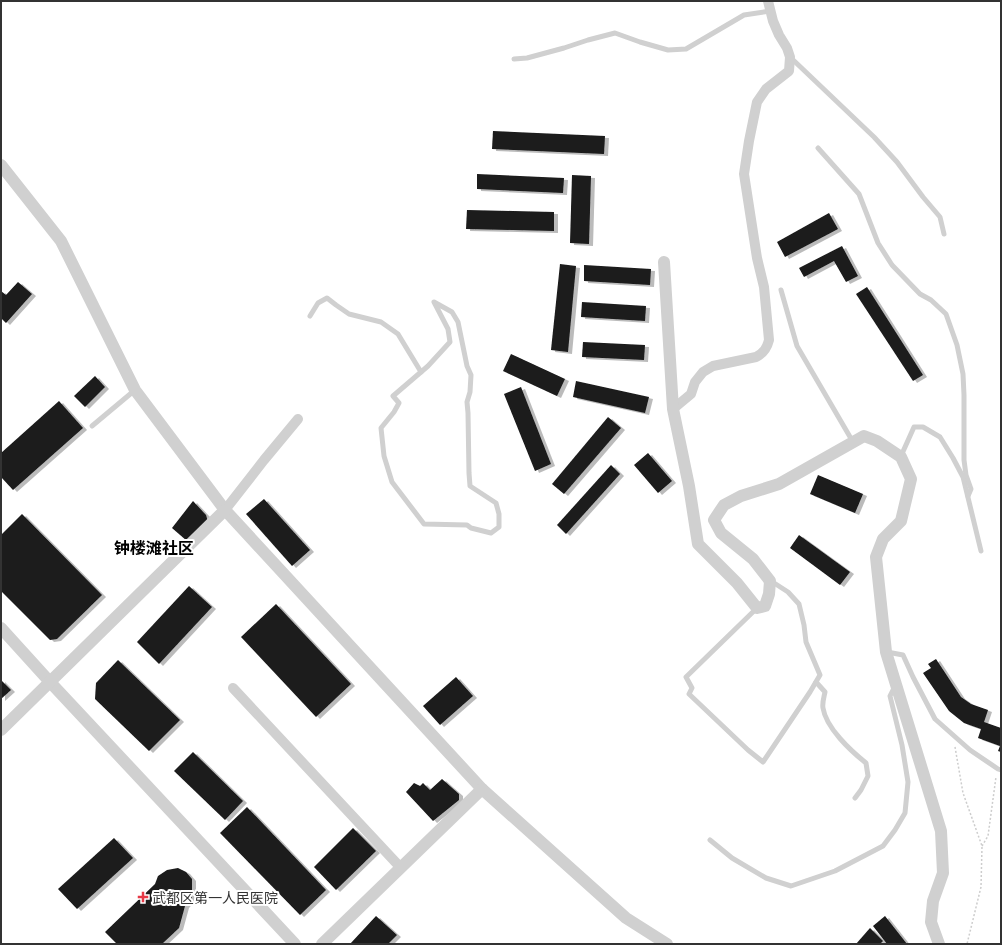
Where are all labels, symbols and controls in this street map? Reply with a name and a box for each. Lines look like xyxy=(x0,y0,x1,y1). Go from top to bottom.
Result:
district label: 钟楼滩社区 xyxy=(114,538,194,557)
place label: 武都区第一人民医院 xyxy=(152,889,278,906)
marker: 武都区第一人民医院 xyxy=(137,891,149,903)

